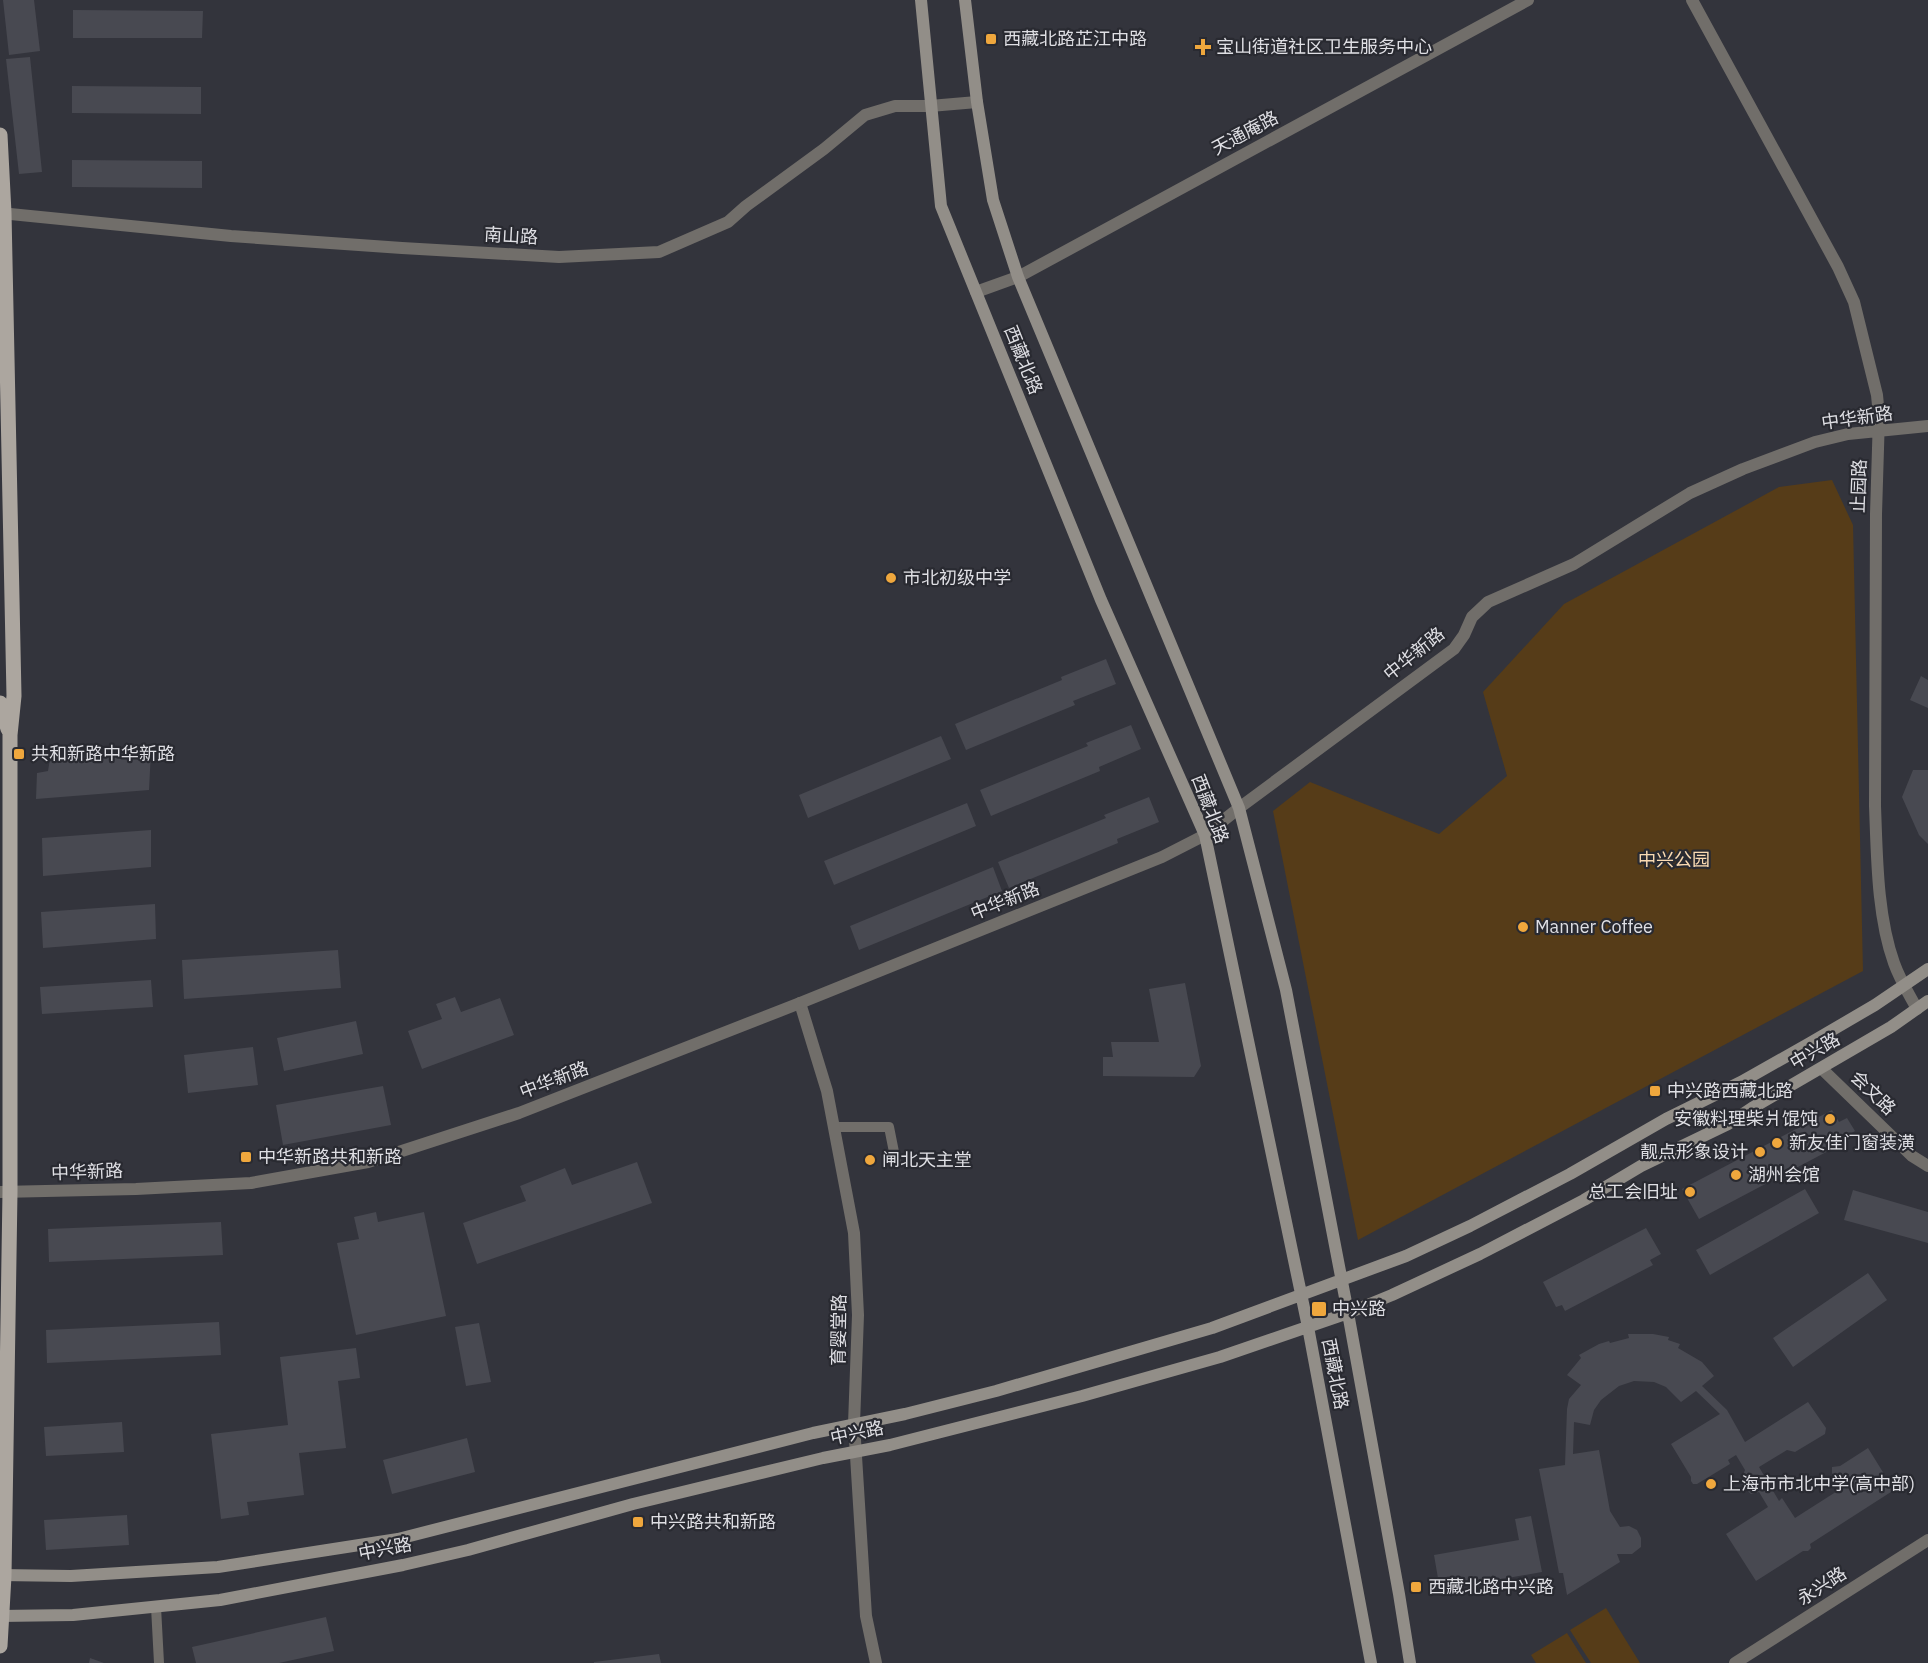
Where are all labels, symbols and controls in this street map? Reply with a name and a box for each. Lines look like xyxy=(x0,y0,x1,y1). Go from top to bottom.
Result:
place label: 西藏北路芷江中路 xyxy=(1003,27,1147,50)
marker: 西藏北路芷江中路 xyxy=(984,32,998,46)
place label: 宝山街道社区卫生服务中心 xyxy=(1216,35,1432,58)
marker: 宝山街道社区卫生服务中心 xyxy=(1194,38,1212,56)
street label: 天通庵路 xyxy=(1208,106,1282,160)
street label: 南山路 xyxy=(483,223,539,248)
street label: 西藏北路 xyxy=(999,322,1048,397)
street label: 中华新路 xyxy=(1820,401,1894,434)
street label: 止园路 xyxy=(1846,459,1871,513)
place label: 市北初级中学 xyxy=(903,566,1011,589)
marker: 市北初级中学 xyxy=(884,571,898,585)
street label: 中华新路 xyxy=(1378,622,1449,685)
place label: 共和新路中华新路 xyxy=(31,742,175,765)
marker: 共和新路中华新路 xyxy=(12,747,26,761)
street label: 西藏北路 xyxy=(1187,771,1234,847)
park label: 中兴公园 xyxy=(1638,848,1710,871)
street label: 中华新路 xyxy=(967,876,1042,925)
place label: Manner Coffee xyxy=(1535,915,1653,938)
marker: Manner Coffee xyxy=(1516,920,1530,934)
street label: 中兴路 xyxy=(1786,1027,1844,1074)
street label: 中华新路 xyxy=(516,1056,592,1103)
street label: 会文路 xyxy=(1846,1066,1901,1120)
place label: 中兴路西藏北路 xyxy=(1667,1079,1793,1102)
marker: 中兴路西藏北路 xyxy=(1648,1084,1662,1098)
place label: 安徽料理柴爿馄饨 xyxy=(1674,1107,1818,1130)
marker: 安徽料理柴爿馄饨 xyxy=(1823,1112,1837,1126)
place label: 新友佳门窗装潢 xyxy=(1789,1131,1915,1154)
marker: 新友佳门窗装潢 xyxy=(1770,1136,1784,1150)
place label: 靓点形象设计 xyxy=(1640,1140,1748,1163)
place label: 中华新路共和新路 xyxy=(258,1145,402,1168)
marker: 靓点形象设计 xyxy=(1753,1145,1767,1159)
place label: 闸北天主堂 xyxy=(882,1148,972,1171)
marker: 中华新路共和新路 xyxy=(239,1150,253,1164)
marker: 闸北天主堂 xyxy=(863,1153,877,1167)
street label: 中华新路 xyxy=(51,1159,123,1184)
place label: 湖州会馆 xyxy=(1748,1163,1820,1186)
marker: 湖州会馆 xyxy=(1729,1168,1743,1182)
place label: 总工会旧址 xyxy=(1588,1180,1678,1203)
marker: 总工会旧址 xyxy=(1683,1185,1697,1199)
street label: 育婴堂路 xyxy=(826,1294,851,1366)
place label: 中兴路 xyxy=(1332,1297,1386,1320)
marker: 中兴路 xyxy=(1310,1300,1328,1318)
street label: 西藏北路 xyxy=(1317,1336,1354,1411)
street label: 中兴路 xyxy=(828,1416,886,1449)
place label: 上海市市北中学(高中部) xyxy=(1723,1472,1915,1495)
marker: 上海市市北中学(高中部) xyxy=(1704,1477,1718,1491)
place label: 中兴路共和新路 xyxy=(650,1510,776,1533)
marker: 中兴路共和新路 xyxy=(631,1515,645,1529)
street label: 中兴路 xyxy=(356,1532,414,1565)
street label: 永兴路 xyxy=(1793,1561,1851,1610)
place label: 西藏北路中兴路 xyxy=(1428,1575,1554,1598)
marker: 西藏北路中兴路 xyxy=(1409,1580,1423,1594)

